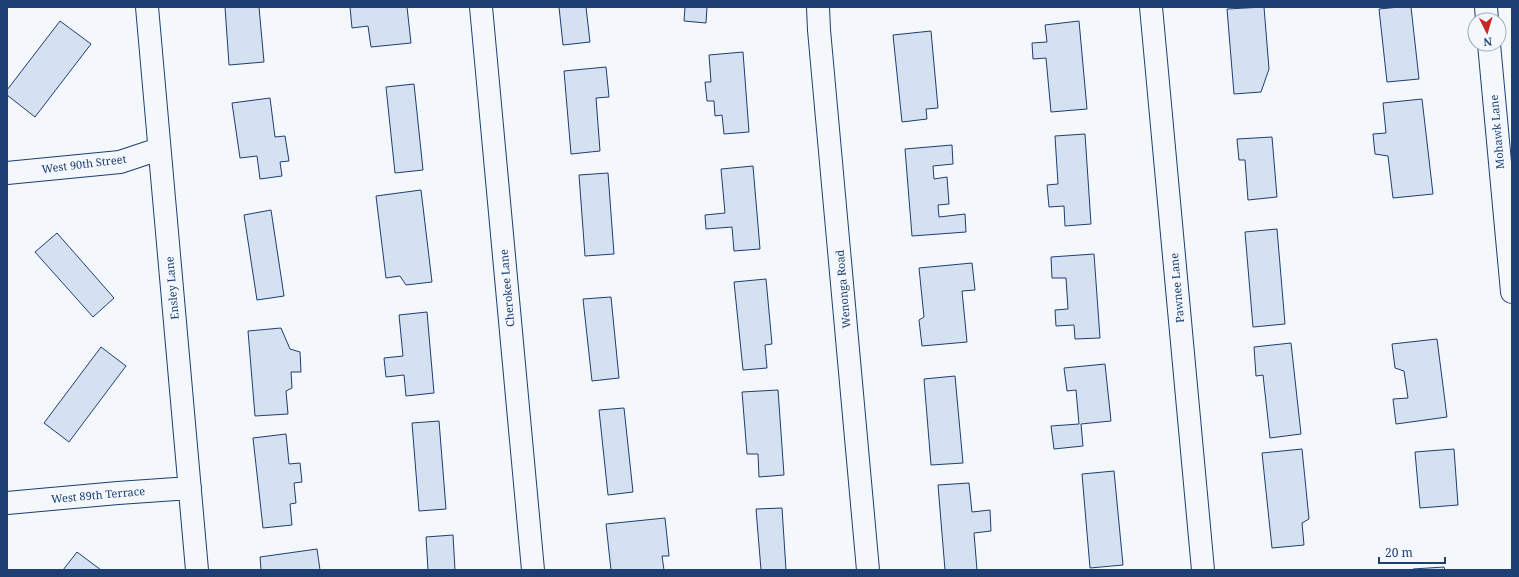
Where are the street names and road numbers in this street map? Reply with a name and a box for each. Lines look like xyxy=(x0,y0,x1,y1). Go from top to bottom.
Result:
street label: Mohawk Lane xyxy=(1486,94,1507,170)
street label: West 90th Street xyxy=(41,151,127,176)
street label: Cherokee Lane xyxy=(496,248,517,328)
street label: Wenonga Road xyxy=(832,249,853,329)
street label: Pawnee Lane xyxy=(1166,252,1187,324)
street label: Ensley Lane xyxy=(161,256,182,320)
street label: West 89th Terrace xyxy=(50,483,146,506)

